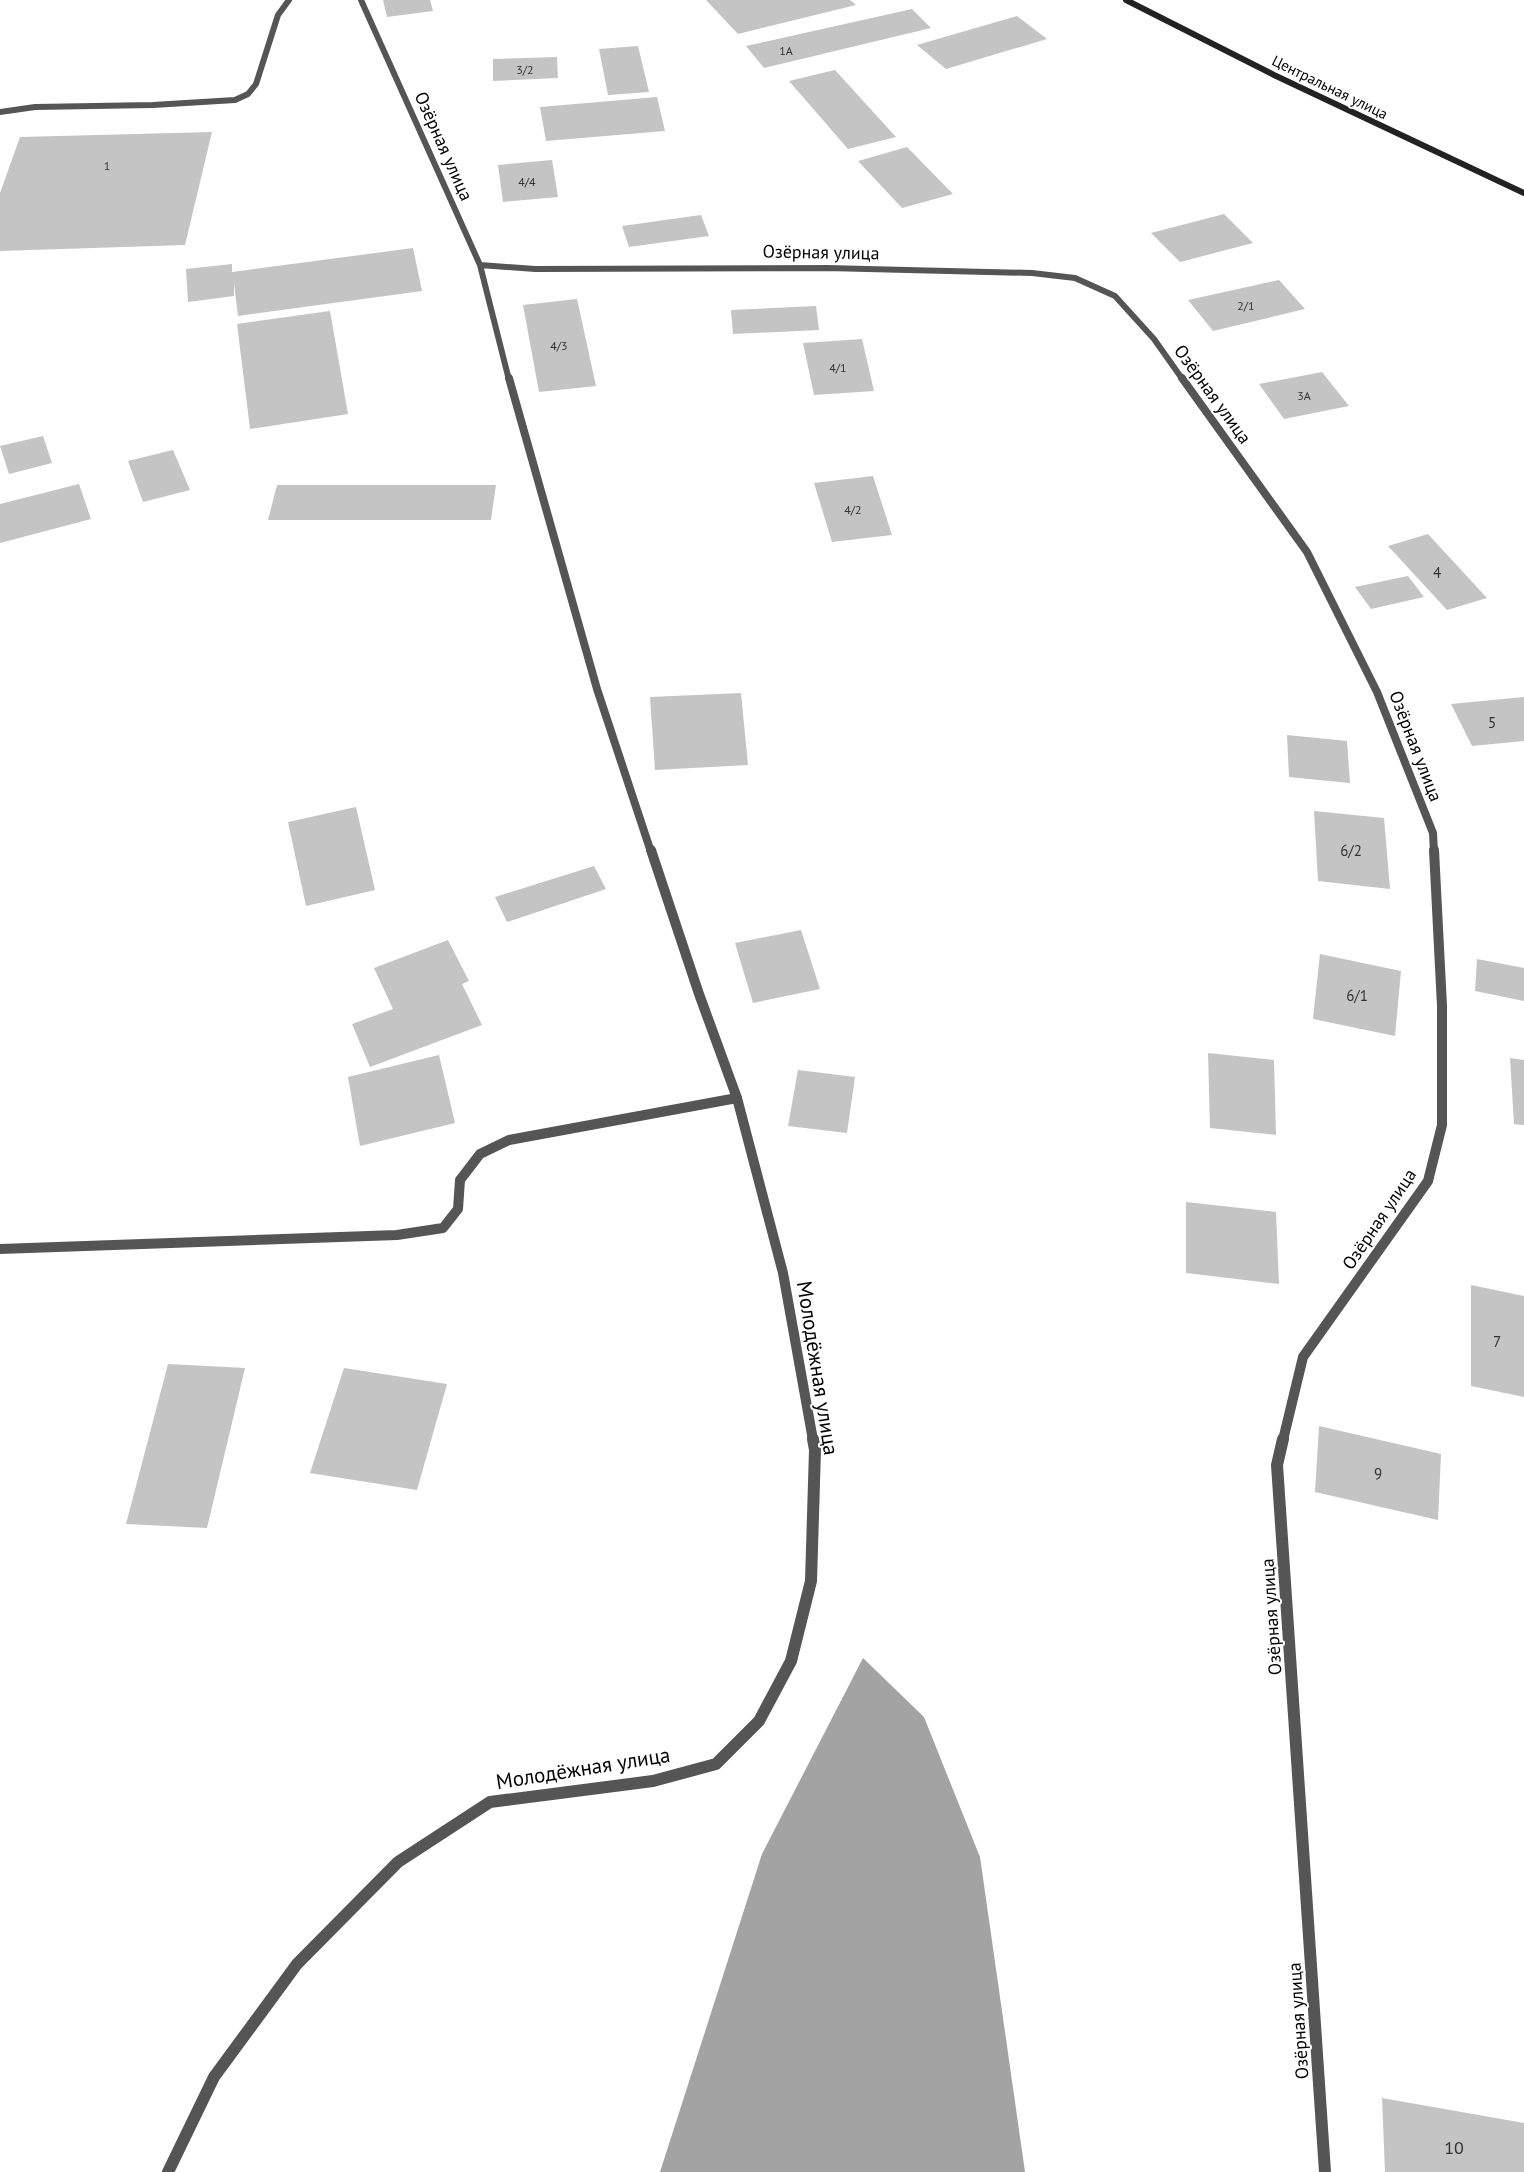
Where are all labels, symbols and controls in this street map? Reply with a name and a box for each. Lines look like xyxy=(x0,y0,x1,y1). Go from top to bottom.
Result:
house number: 1А xyxy=(779,43,793,58)
street label: Центральная улица xyxy=(1269,51,1391,123)
house number: 3/2 xyxy=(516,62,534,77)
street label: Озёрная улица xyxy=(410,88,478,204)
house number: 1 xyxy=(104,158,110,173)
house number: 4/4 xyxy=(518,174,536,189)
street label: Озёрная улица xyxy=(762,239,880,265)
house number: 2/1 xyxy=(1237,298,1255,313)
house number: 4/3 xyxy=(550,338,568,353)
street label: Озёрная улица xyxy=(1169,340,1257,448)
house number: 4/1 xyxy=(829,360,847,375)
house number: 3А xyxy=(1297,388,1311,403)
house number: 4/2 xyxy=(844,502,862,517)
house number: 4 xyxy=(1433,563,1441,582)
street label: Озёрная улица xyxy=(1384,687,1448,805)
house number: 5 xyxy=(1488,713,1496,732)
house number: 6/2 xyxy=(1340,841,1362,860)
house number: 6/1 xyxy=(1346,986,1368,1005)
street label: Озёрная улица xyxy=(1337,1164,1421,1274)
street label: Молодёжная улица xyxy=(791,1279,845,1457)
house number: 7 xyxy=(1493,1332,1501,1351)
house number: 9 xyxy=(1374,1464,1382,1483)
street label: Озёрная улица xyxy=(1255,1558,1287,1676)
street label: Молодёжная улица xyxy=(494,1741,672,1795)
street label: Озёрная улица xyxy=(1282,1962,1314,2080)
house number: 10 xyxy=(1444,2136,1464,2159)

